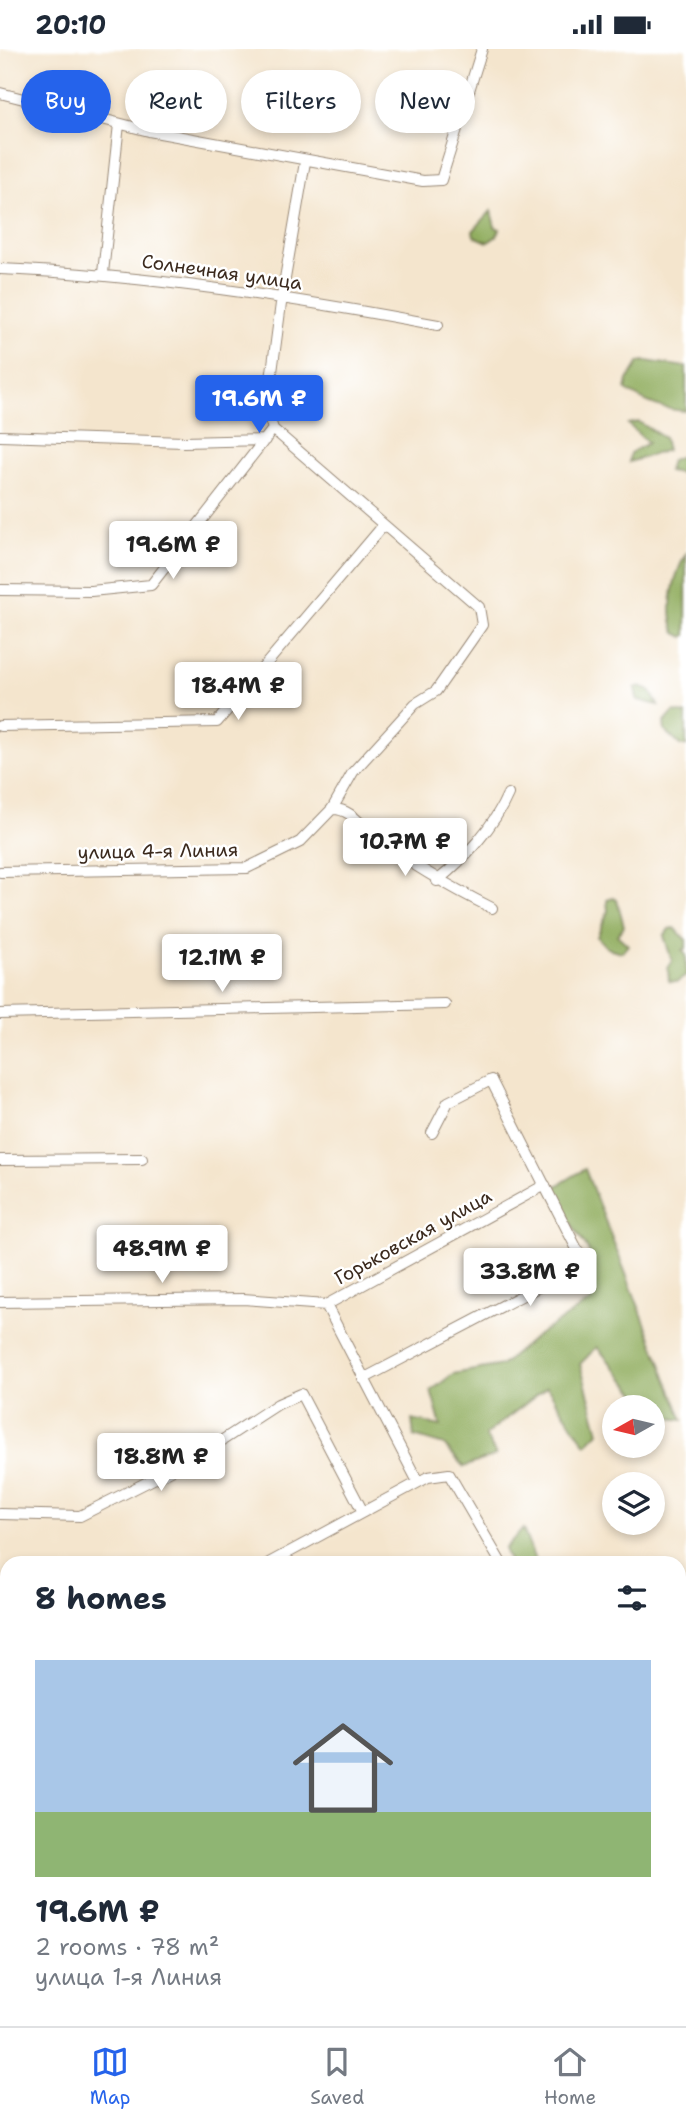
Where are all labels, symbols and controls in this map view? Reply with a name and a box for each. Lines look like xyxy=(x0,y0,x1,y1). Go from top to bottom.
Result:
text: 20:10 xyxy=(35,7,107,42)
chip: Buy xyxy=(21,70,111,133)
chip: Rent xyxy=(125,70,227,133)
chip: Filters xyxy=(241,70,361,133)
chip: New xyxy=(375,70,475,133)
street label: Солнечная улица xyxy=(140,248,304,296)
pin: 19.6M ₽ xyxy=(194,375,324,435)
text: 19.6M ₽ xyxy=(211,383,307,413)
pin: 19.6M ₽ xyxy=(108,521,238,581)
text: 19.6M ₽ xyxy=(125,529,221,559)
pin: 18.4M ₽ xyxy=(173,663,303,722)
text: 18.4M ₽ xyxy=(191,670,285,700)
pin: 10.7M ₽ xyxy=(340,819,470,878)
text: 10.7M ₽ xyxy=(359,826,451,856)
street label: улица 4-я Линия xyxy=(77,837,239,865)
pin: 12.1M ₽ xyxy=(157,935,287,994)
text: 12.1M ₽ xyxy=(178,942,266,972)
street label: Горьковская улица xyxy=(330,1183,496,1291)
pin: 48.9M ₽ xyxy=(97,1225,227,1285)
text: 48.9M ₽ xyxy=(113,1233,211,1263)
pin: 33.8M ₽ xyxy=(465,1249,595,1308)
text: 33.8M ₽ xyxy=(480,1256,580,1286)
north arrow xyxy=(602,1395,665,1458)
map controls xyxy=(602,1395,665,1535)
pin: 18.8M ₽ xyxy=(96,1433,226,1493)
text: 18.8M ₽ xyxy=(113,1441,209,1471)
button: layers xyxy=(602,1472,665,1535)
text: 8 homes xyxy=(35,1578,167,1619)
icon: filters xyxy=(613,1579,651,1617)
icon: home xyxy=(280,1705,406,1831)
text: 19.6M ₽ xyxy=(35,1891,160,1932)
text: 2 rooms · 78 m² xyxy=(35,1932,219,1962)
text: улица 1-я Линия xyxy=(35,1962,222,1992)
tab: Map xyxy=(90,2043,131,2110)
tab: Saved xyxy=(310,2043,364,2110)
tab: Home xyxy=(544,2043,596,2110)

